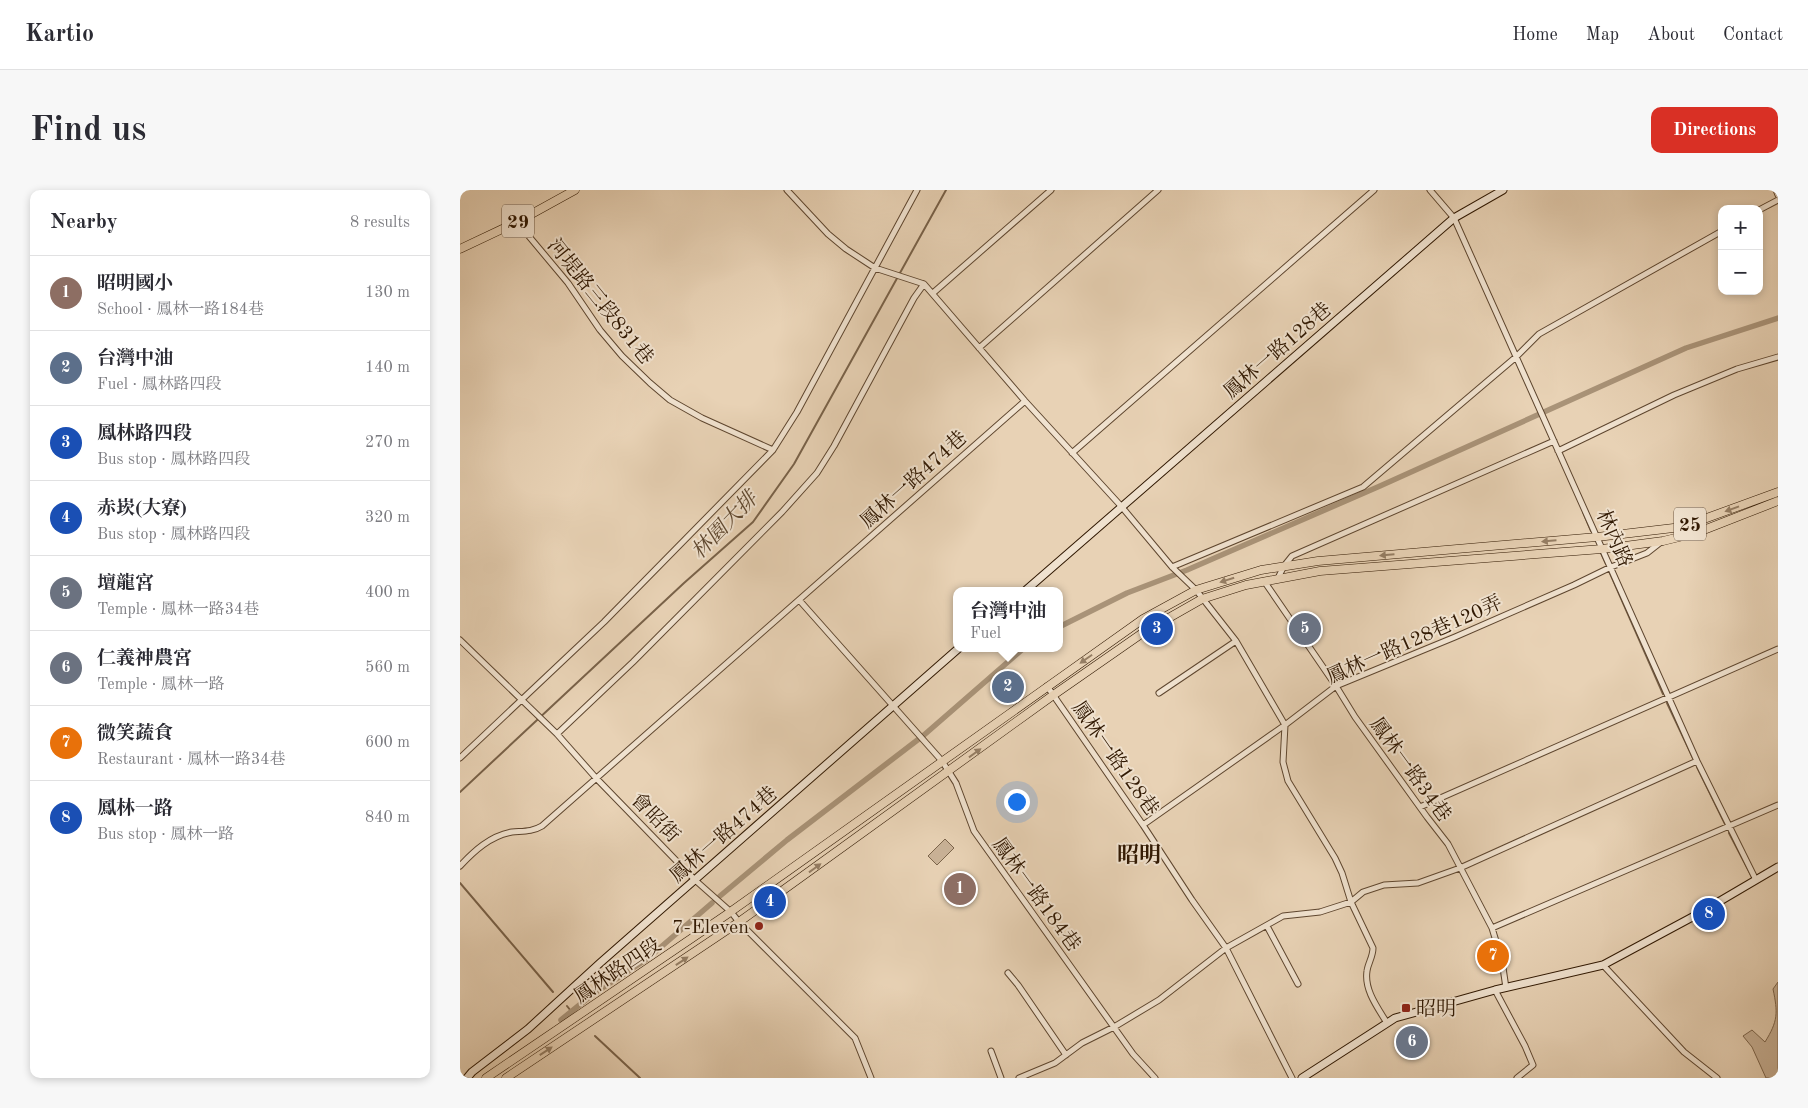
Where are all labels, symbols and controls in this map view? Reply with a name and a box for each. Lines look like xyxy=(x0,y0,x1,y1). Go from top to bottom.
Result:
text: Kartio xyxy=(25,23,94,47)
text: Home xyxy=(1512,26,1558,44)
text: Map xyxy=(1586,26,1619,44)
text: About xyxy=(1647,26,1695,44)
text: Contact xyxy=(1723,26,1783,44)
button: Directions xyxy=(1651,107,1778,153)
text: Find us xyxy=(30,113,146,148)
road number: 29 xyxy=(502,205,534,238)
map controls xyxy=(1718,205,1763,295)
button: + xyxy=(1718,205,1763,250)
text: Nearby xyxy=(50,212,118,233)
text: 8 results xyxy=(350,215,410,231)
street label: 河堤路三段831巷 xyxy=(543,235,657,369)
button: − xyxy=(1718,250,1763,295)
text: 昭明國小 xyxy=(97,275,173,294)
text: 1 xyxy=(61,285,71,301)
text: 130 m xyxy=(365,285,410,301)
street label: 鳳林一路128巷 xyxy=(1220,298,1336,403)
text: School · 鳳林一路184巷 xyxy=(97,302,264,318)
text: 台灣中油 xyxy=(97,350,173,369)
text: 2 xyxy=(61,360,71,376)
text: 140 m xyxy=(365,360,410,376)
text: Fuel · 鳳林路四段 xyxy=(97,377,221,393)
text: 鳳林路四段 xyxy=(97,425,192,444)
street label: 鳳林一路474巷 xyxy=(856,426,971,533)
text: 3 xyxy=(61,435,71,451)
text: 270 m xyxy=(365,435,410,451)
text: Bus stop · 鳳林路四段 xyxy=(97,452,250,468)
water label: 林園大排 xyxy=(687,485,764,564)
text: 赤崁(大寮) xyxy=(97,500,187,519)
one-way arrow xyxy=(1725,506,1740,513)
street label: 林內路 xyxy=(1592,507,1636,570)
road number: 25 xyxy=(1674,508,1706,540)
text: 4 xyxy=(61,510,71,526)
text: 320 m xyxy=(365,510,410,526)
text: Bus stop · 鳳林路四段 xyxy=(97,527,250,543)
one-way arrow xyxy=(1540,538,1556,546)
one-way arrow xyxy=(1378,551,1394,559)
text: 壇龍宮 xyxy=(97,575,154,594)
one-way arrow xyxy=(1219,576,1234,584)
text: 5 xyxy=(61,585,71,601)
text: 400 m xyxy=(365,585,410,601)
popup xyxy=(953,587,1063,652)
street label: 鳳林一路128巷120弄 xyxy=(1323,591,1505,689)
text: Temple · 鳳林一路34巷 xyxy=(97,602,259,618)
text: 台灣中油 xyxy=(970,603,1046,622)
pin: 3 xyxy=(1141,610,1173,648)
pin: 5 xyxy=(1289,610,1321,648)
text: Fuel xyxy=(970,626,1001,642)
text: 仁義神農宮 xyxy=(97,650,192,669)
one-way arrow xyxy=(1079,654,1092,664)
text: 6 xyxy=(61,660,71,676)
text: 560 m xyxy=(365,660,410,676)
pin: 2 xyxy=(992,668,1024,706)
text: Temple · 鳳林一路 xyxy=(97,677,225,693)
street label: 鳳林一路128巷 xyxy=(1068,697,1163,820)
street label: 鳳林一路34巷 xyxy=(1365,713,1455,826)
text: 微笑蔬食 xyxy=(97,725,173,744)
text: 7 xyxy=(61,735,71,751)
text: 600 m xyxy=(365,735,410,751)
one-way arrow xyxy=(968,747,981,758)
text: Restaurant · 鳳林一路34巷 xyxy=(97,752,286,768)
street label: 鳳林一路474巷 xyxy=(666,782,782,887)
street label: 會昭街 xyxy=(627,788,684,847)
your location xyxy=(1004,789,1030,815)
text: 鳳林一路 xyxy=(97,800,173,819)
text: 8 xyxy=(61,810,71,826)
text: 840 m xyxy=(365,810,410,826)
text: Bus stop · 鳳林一路 xyxy=(97,827,234,843)
street label: 鳳林一路184巷 xyxy=(988,834,1085,956)
district label: 昭明 xyxy=(1117,843,1161,867)
one-way arrow xyxy=(808,863,821,873)
pin: 1 xyxy=(944,870,976,908)
pin: 4 xyxy=(754,883,786,921)
pin: 8 xyxy=(1693,895,1725,933)
place label: 7-Eleven xyxy=(672,918,749,938)
marker: 7-Eleven xyxy=(753,920,765,932)
street label: 鳳林路四段 xyxy=(570,934,665,1008)
pin: 7 xyxy=(1477,937,1509,975)
one-way arrow xyxy=(675,956,689,966)
place label: 昭明 xyxy=(1416,998,1456,1020)
marker: 昭明 xyxy=(1400,1002,1412,1014)
pin: 6 xyxy=(1396,1023,1428,1061)
one-way arrow xyxy=(540,1047,553,1056)

